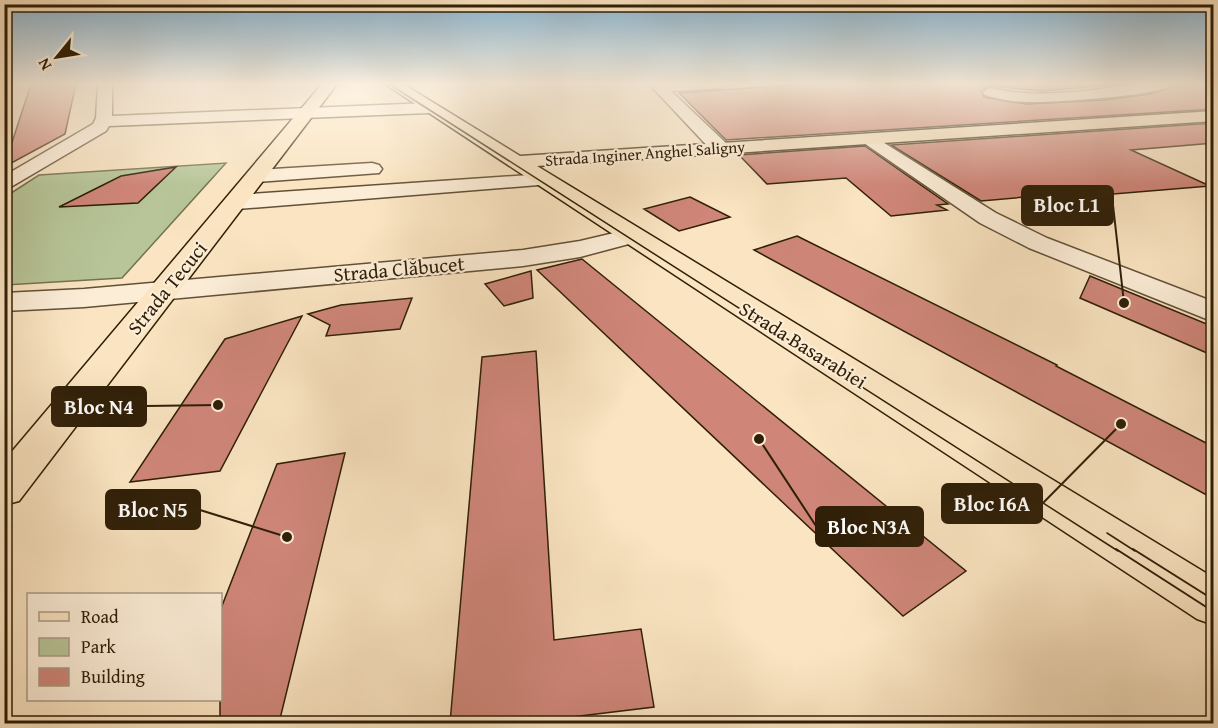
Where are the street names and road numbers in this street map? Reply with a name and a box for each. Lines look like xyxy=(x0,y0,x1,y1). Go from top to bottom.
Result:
street label: Strada Inginer Anghel Saligny xyxy=(544,134,746,172)
street label: Strada Tecuci xyxy=(120,234,214,341)
street label: Strada Clăbucet xyxy=(332,248,466,289)
street label: Strada Basarabiei xyxy=(734,294,873,396)

